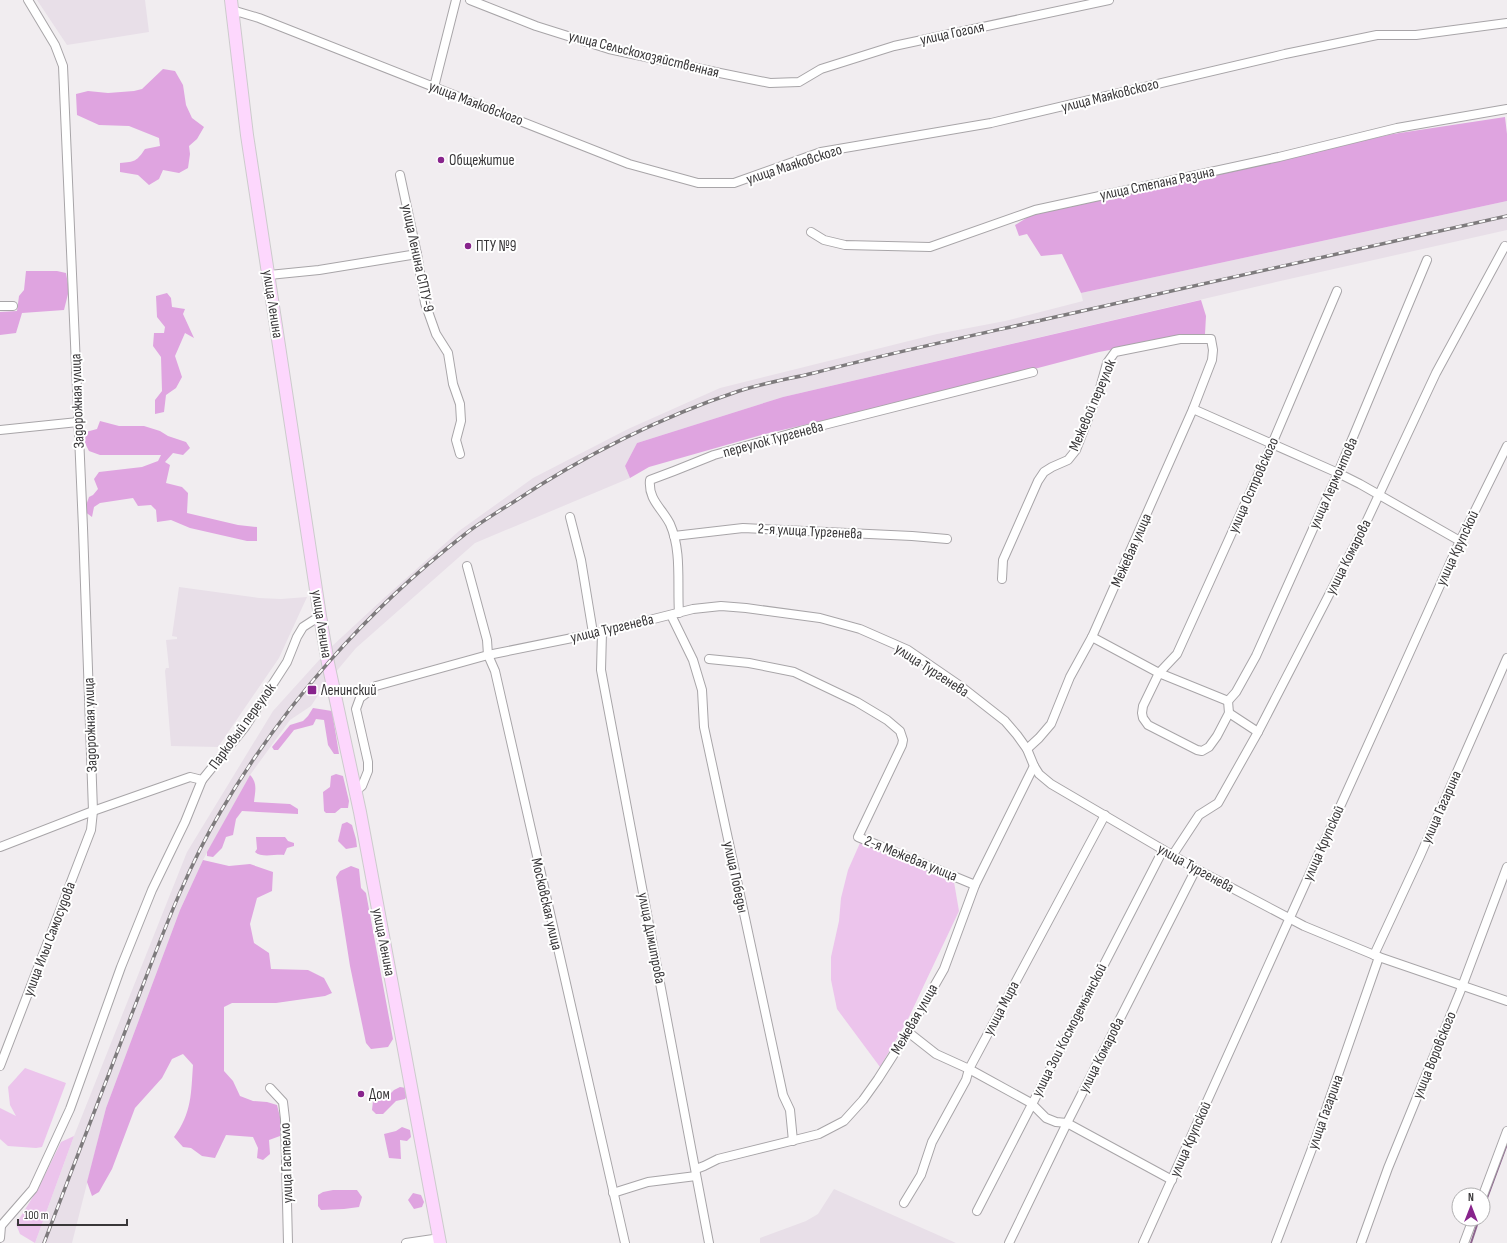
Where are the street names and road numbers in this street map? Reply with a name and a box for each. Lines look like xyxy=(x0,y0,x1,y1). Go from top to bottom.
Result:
street label: улица Гоголя xyxy=(918,17,986,50)
street label: улица Сельскохозяйственная xyxy=(567,27,721,82)
street label: улица Маяковского xyxy=(1059,74,1161,117)
street label: улица Маяковского xyxy=(426,77,526,130)
street label: улица Маяковского xyxy=(744,140,844,189)
street label: улица Степана Разина xyxy=(1098,162,1216,205)
street label: улица Ленина СПТУ-9 xyxy=(397,202,438,314)
street label: улица Ленина xyxy=(258,269,287,340)
street label: Задорожная улица xyxy=(66,353,89,449)
street label: Межевой переулок xyxy=(1065,356,1120,454)
street label: переулок Тургенева xyxy=(721,417,826,462)
street label: улица Островского xyxy=(1224,434,1283,536)
street label: улица Лермонтова xyxy=(1305,434,1362,532)
street label: улица Крупской xyxy=(1432,508,1483,589)
street label: Межевая улица xyxy=(1107,510,1156,590)
street label: улица Комарова xyxy=(1321,516,1376,598)
street label: 2-я улица Тургенева xyxy=(757,519,863,544)
street label: улица Ленина xyxy=(307,589,336,660)
street label: улица Тургенева xyxy=(569,610,656,647)
street label: улица Тургенева xyxy=(891,639,973,702)
street label: Задорожная улица xyxy=(79,677,102,773)
street label: Парковый переулок xyxy=(205,679,280,773)
street label: улица Гагарина xyxy=(1417,768,1466,847)
street label: улица Крупской xyxy=(1298,802,1349,884)
street label: 2-я Межевая улица xyxy=(862,831,960,886)
street label: улица Победы xyxy=(719,840,752,915)
street label: улица Тургенева xyxy=(1154,840,1238,897)
street label: Московская улица xyxy=(527,856,566,952)
street label: улица Ильи Самосудова xyxy=(19,879,80,999)
street label: улица Димитрова xyxy=(633,891,670,986)
street label: улица Ленина xyxy=(368,907,399,978)
street label: улица Зои Космодемьянской xyxy=(1028,960,1111,1100)
street label: улица Мира xyxy=(979,978,1024,1039)
street label: Межевая улица xyxy=(887,980,942,1058)
street label: улица Воровского xyxy=(1408,1009,1461,1102)
street label: улица Комарова xyxy=(1074,1014,1129,1096)
street label: улица Гагарина xyxy=(1303,1072,1348,1152)
street label: улица Крупской xyxy=(1165,1098,1216,1180)
street label: улица Гастелло xyxy=(276,1122,297,1204)

